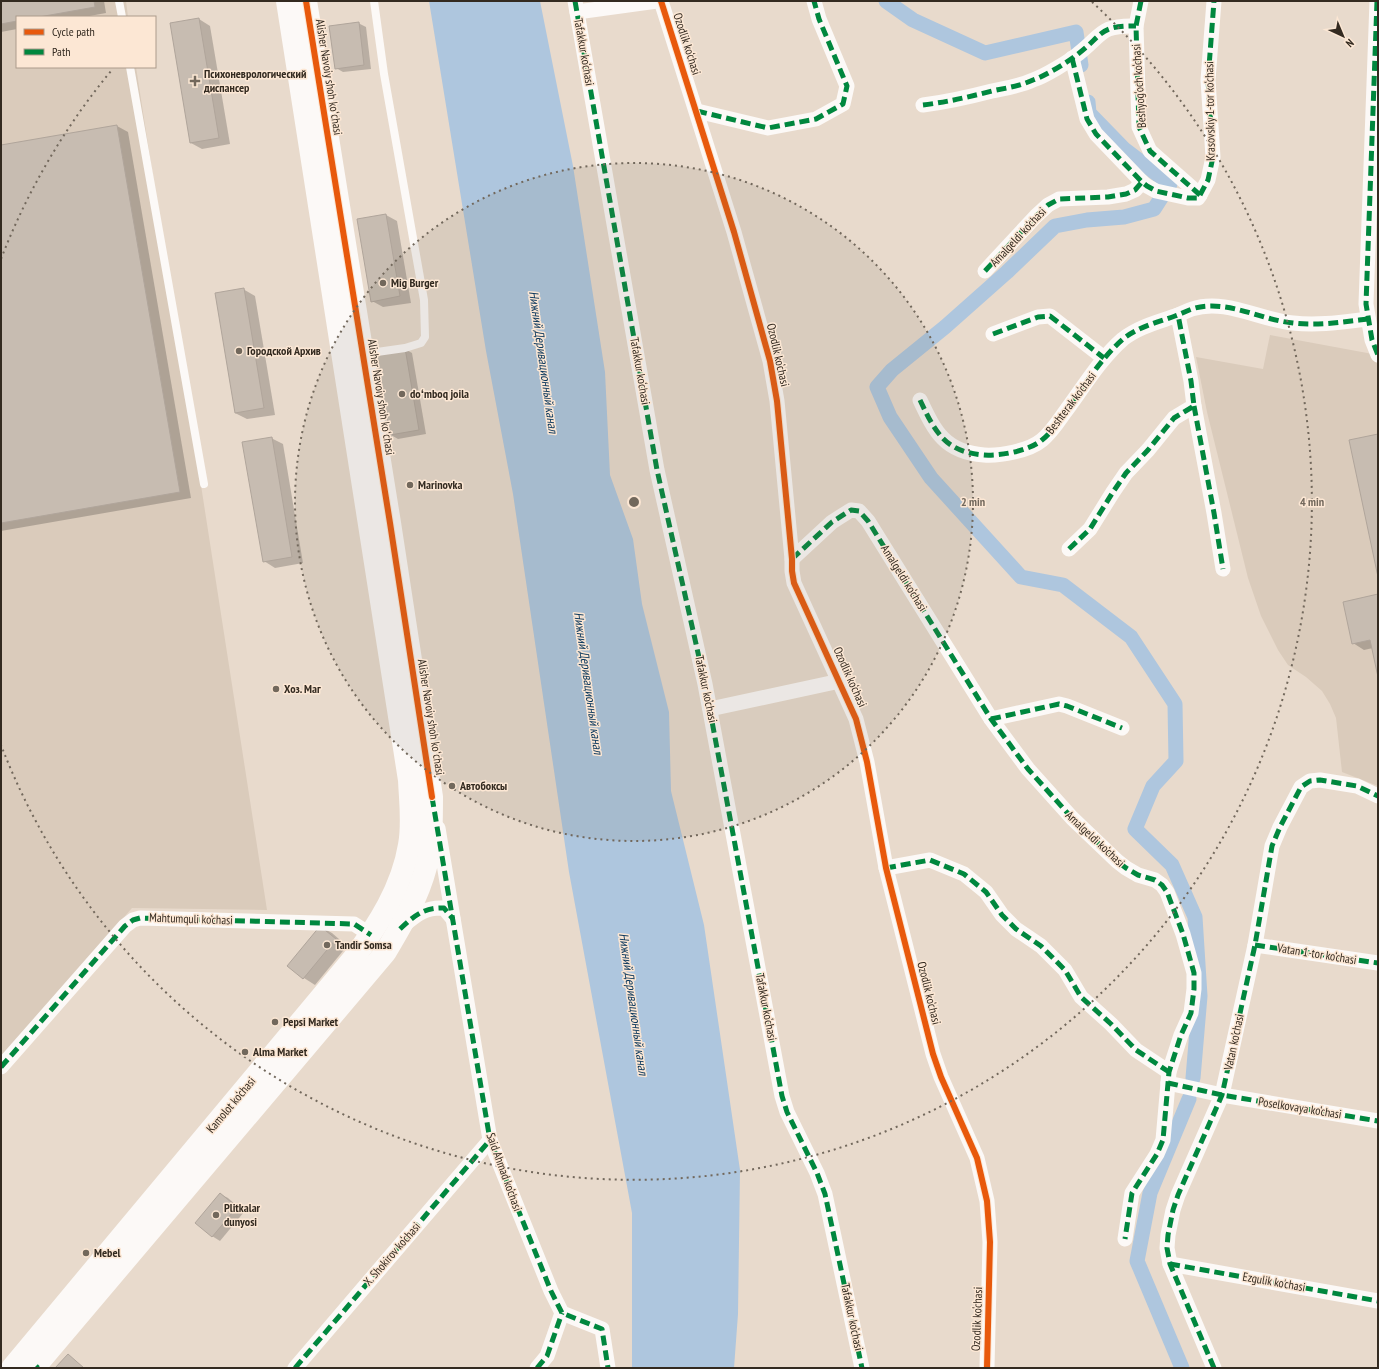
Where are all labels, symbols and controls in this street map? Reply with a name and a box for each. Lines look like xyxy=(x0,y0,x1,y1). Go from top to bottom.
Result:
street label: Ozodlik ko‘chasi xyxy=(670,11,705,77)
legend xyxy=(16,16,156,68)
north arrow xyxy=(1323,16,1363,56)
street label: Tafakkur ko‘chasi xyxy=(571,17,598,87)
street label: Alisher Navoiy shoh koʻchasi xyxy=(313,18,346,136)
text: Cycle path xyxy=(52,24,95,39)
text: N xyxy=(1343,36,1357,50)
text: Path xyxy=(52,44,70,59)
street label: Beshyog‘och ko‘chasi xyxy=(1128,44,1149,129)
street label: Krasovskiy 1-tor ko‘chasi xyxy=(1201,61,1218,161)
place label: Психоневрологический диспансер xyxy=(203,66,306,95)
marker: Психоневрологический диспансер xyxy=(189,75,201,87)
street label: Amalgeldi ko‘chasi xyxy=(986,204,1049,269)
place label: Mig Burger xyxy=(391,275,439,290)
marker: Mig Burger xyxy=(378,278,388,288)
water label: Нижний Деривационный канал xyxy=(525,290,562,436)
street label: Ozodlik ko‘chasi xyxy=(764,322,793,388)
street label: Tafakkur ko‘chasi xyxy=(627,336,654,406)
street label: Alisher Navoiy shoh koʻchasi xyxy=(365,338,398,456)
place label: Городской Архив xyxy=(247,343,321,358)
marker: Городской Архив xyxy=(234,346,244,356)
street label: Beshterak ko‘chasi xyxy=(1042,369,1099,437)
place label: doʻmboq joila xyxy=(410,386,469,401)
marker: doʻmboq joila xyxy=(397,389,407,399)
place label: Marinovka xyxy=(418,477,462,492)
marker: Marinovka xyxy=(405,480,415,490)
text: 2 min xyxy=(961,494,985,509)
text: 4 min xyxy=(1300,494,1324,509)
centre of rings xyxy=(627,495,641,509)
street label: Amalgeldi ko‘chasi xyxy=(878,542,931,614)
water label: Нижний Деривационный канал xyxy=(570,611,607,757)
street label: Ozodlik ko‘chasi xyxy=(831,644,870,709)
street label: Tafakkur ko‘chasi xyxy=(692,654,721,724)
street label: Alisher Navoiy shoh koʻchasi xyxy=(415,658,448,776)
place label: Хоз. Маг xyxy=(284,681,321,696)
marker: Хоз. Маг xyxy=(271,684,281,694)
place label: Автобоксы xyxy=(459,778,507,793)
marker: Автобоксы xyxy=(447,781,457,791)
street label: Amalgeldi ko‘chasi xyxy=(1063,807,1128,870)
street label: Mahtumquli ko‘chasi xyxy=(149,910,233,927)
water label: Нижний Деривационный канал xyxy=(615,932,652,1078)
place label: Tandir Somsa xyxy=(335,937,392,952)
marker: Tandir Somsa xyxy=(322,940,332,950)
street label: Vatan 1-tor ko‘chasi xyxy=(1275,940,1358,967)
street label: Ozodlik ko‘chasi xyxy=(914,960,945,1026)
street label: Tafakkur ko‘chasi xyxy=(753,972,780,1042)
street label: Vatan ko'chasi xyxy=(1220,1012,1247,1072)
place label: Pepsi Market xyxy=(283,1014,339,1029)
marker: Pepsi Market xyxy=(270,1017,280,1027)
place label: Alma Market xyxy=(252,1044,308,1059)
marker: Alma Market xyxy=(240,1047,250,1057)
street label: Kamolot ko‘chasi xyxy=(203,1074,258,1136)
street label: Poselkovaya ko‘chasi xyxy=(1257,1094,1343,1121)
street label: Said Ahmad ko‘chasi xyxy=(483,1131,526,1213)
place label: Plitkalar dunyosi xyxy=(224,1200,261,1229)
marker: Plitkalar dunyosi xyxy=(211,1210,221,1220)
street label: X. Shokirov ko‘chasi xyxy=(360,1219,423,1288)
place label: Mebel xyxy=(94,1245,121,1260)
marker: Mebel xyxy=(81,1248,91,1258)
street label: Ezgulik ko'chasi xyxy=(1242,1269,1307,1294)
street label: Tafakkur ko‘chasi xyxy=(838,1282,867,1352)
street label: Ozodlik ko‘chasi xyxy=(968,1287,985,1351)

